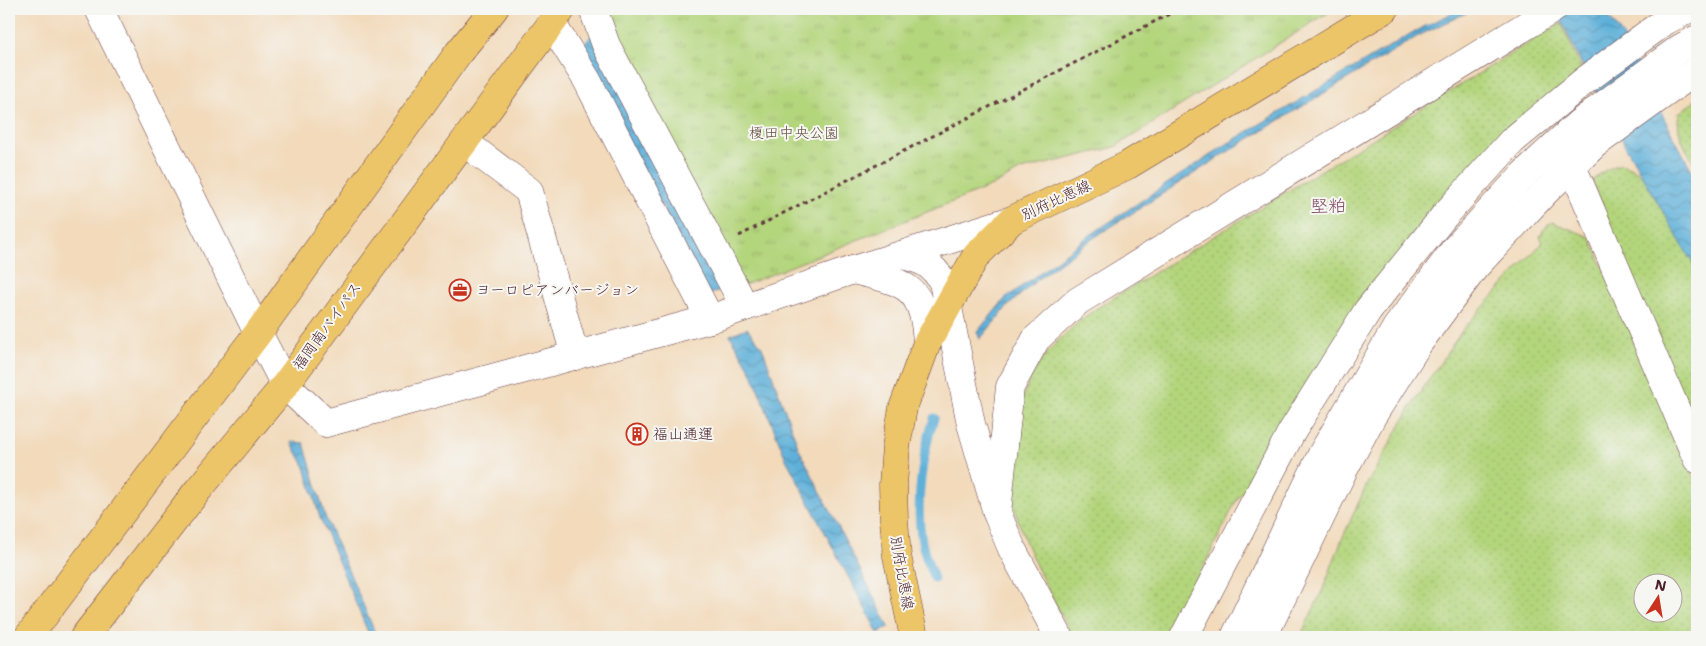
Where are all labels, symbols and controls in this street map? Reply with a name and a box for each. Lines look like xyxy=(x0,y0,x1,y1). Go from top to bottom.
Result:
park label: 榎田中央公園 xyxy=(749,123,839,143)
street label: 別府比恵線 xyxy=(1018,175,1094,225)
district label: 堅粕 xyxy=(1310,194,1346,218)
street label: 福岡南バイパス xyxy=(288,278,366,374)
office icon: ヨーロピアンバージョン xyxy=(448,278,472,302)
place label: ヨーロピアンバージョン xyxy=(476,280,639,300)
building icon: 福山通運 xyxy=(625,422,649,446)
place label: 福山通運 xyxy=(653,424,713,444)
street label: 別府比恵線 xyxy=(886,534,918,612)
north arrow xyxy=(1634,574,1684,624)
text: N xyxy=(1653,575,1668,595)

